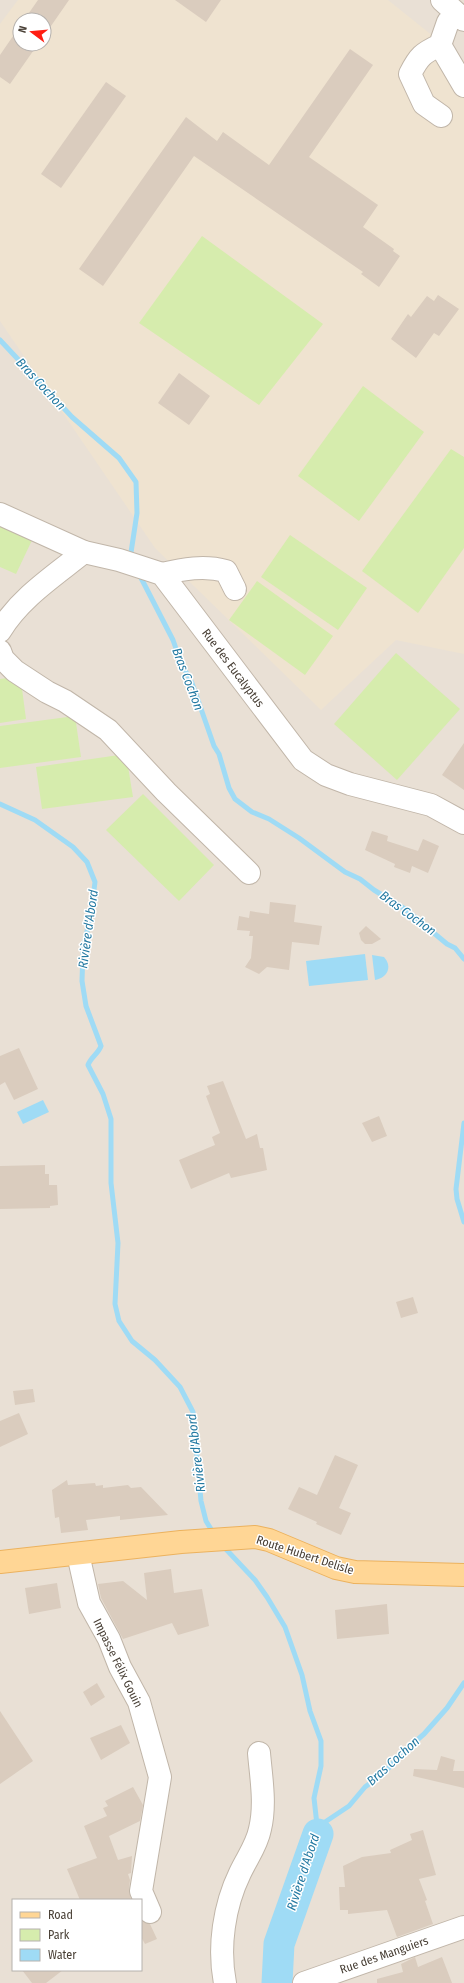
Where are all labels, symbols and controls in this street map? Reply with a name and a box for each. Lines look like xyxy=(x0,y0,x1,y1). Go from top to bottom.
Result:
north arrow xyxy=(12,12,52,52)
text: N xyxy=(16,24,30,34)
water label: Bras Cochon xyxy=(13,355,69,413)
street label: Rue des Eucalyptus xyxy=(199,626,267,710)
water label: Bras Cochon xyxy=(169,646,207,712)
water label: Bras Cochon xyxy=(377,888,439,938)
water label: Rivière d'Abord xyxy=(75,889,101,969)
water label: Rivière d'Abord xyxy=(184,1413,208,1493)
street label: Route Hubert Delisle xyxy=(255,1533,355,1577)
street label: Impasse Félix Gouin xyxy=(90,1616,146,1710)
water label: Bras Cochon xyxy=(364,1733,423,1789)
water label: Rivière d'Abord xyxy=(284,1832,322,1912)
legend xyxy=(12,1899,142,1971)
text: Road xyxy=(48,1908,73,1922)
text: Park xyxy=(48,1928,70,1942)
street label: Rue des Manguiers xyxy=(338,1933,430,1977)
text: Water xyxy=(48,1948,77,1962)

